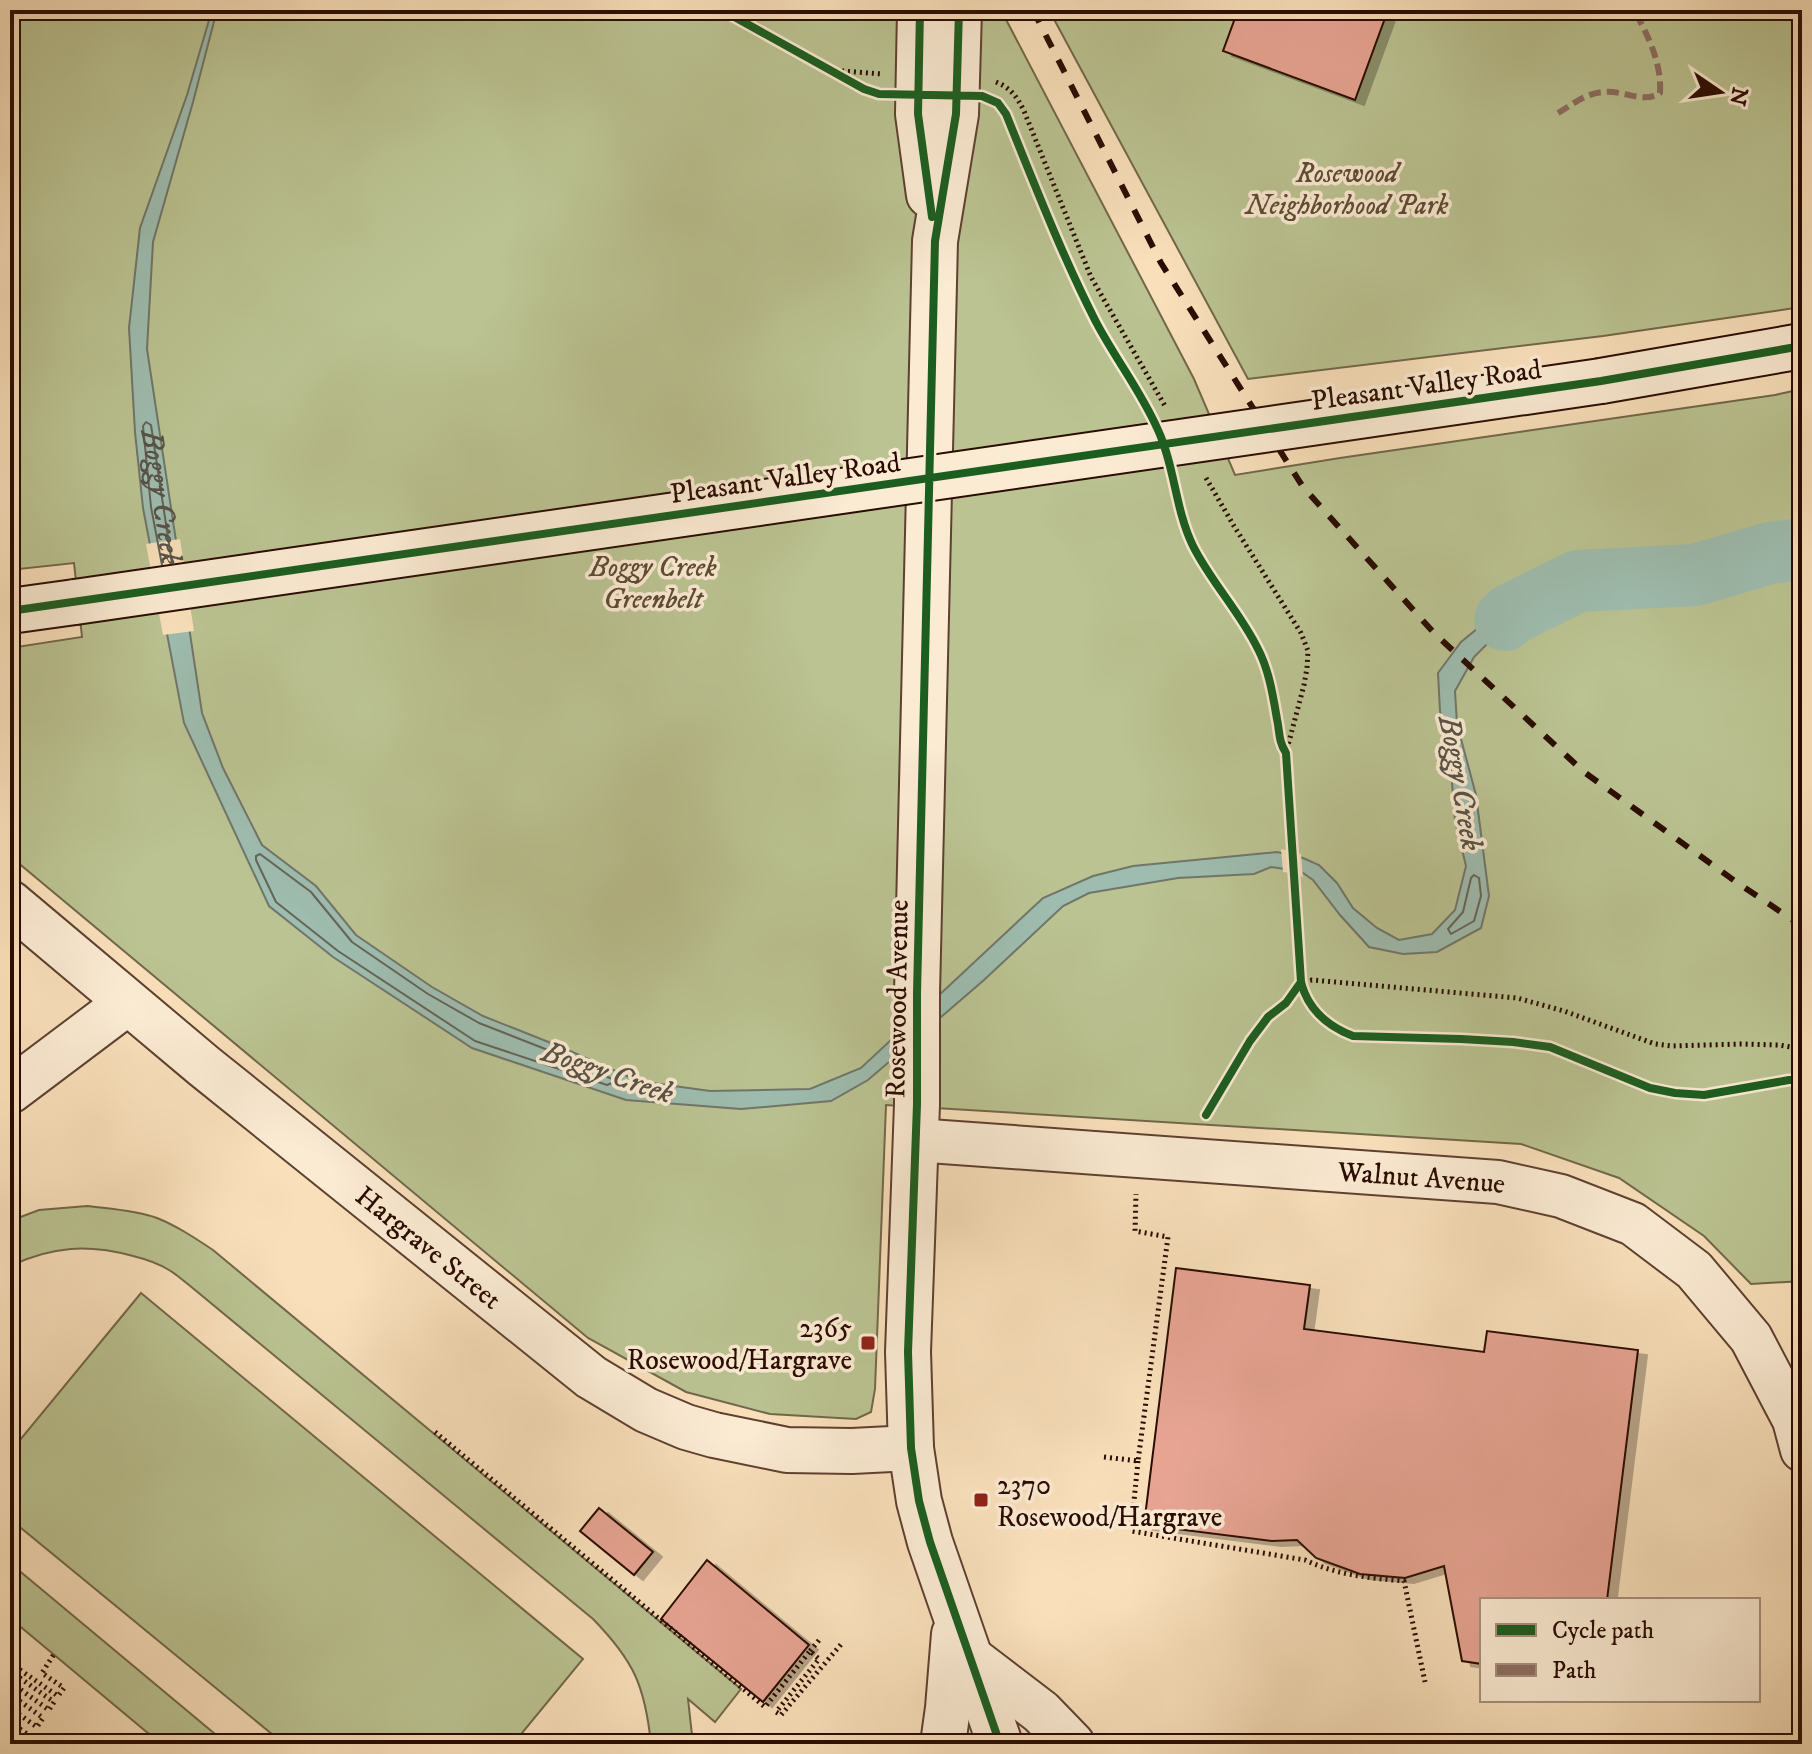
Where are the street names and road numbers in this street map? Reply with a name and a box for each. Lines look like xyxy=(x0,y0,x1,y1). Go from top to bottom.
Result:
street label: Pleasant Valley Road xyxy=(1309,352,1544,419)
street label: Pleasant Valley Road xyxy=(668,445,903,512)
street label: Rosewood Avenue xyxy=(878,899,917,1099)
street label: Walnut Avenue xyxy=(1336,1154,1509,1202)
street label: Hargrave Street xyxy=(348,1179,508,1317)

